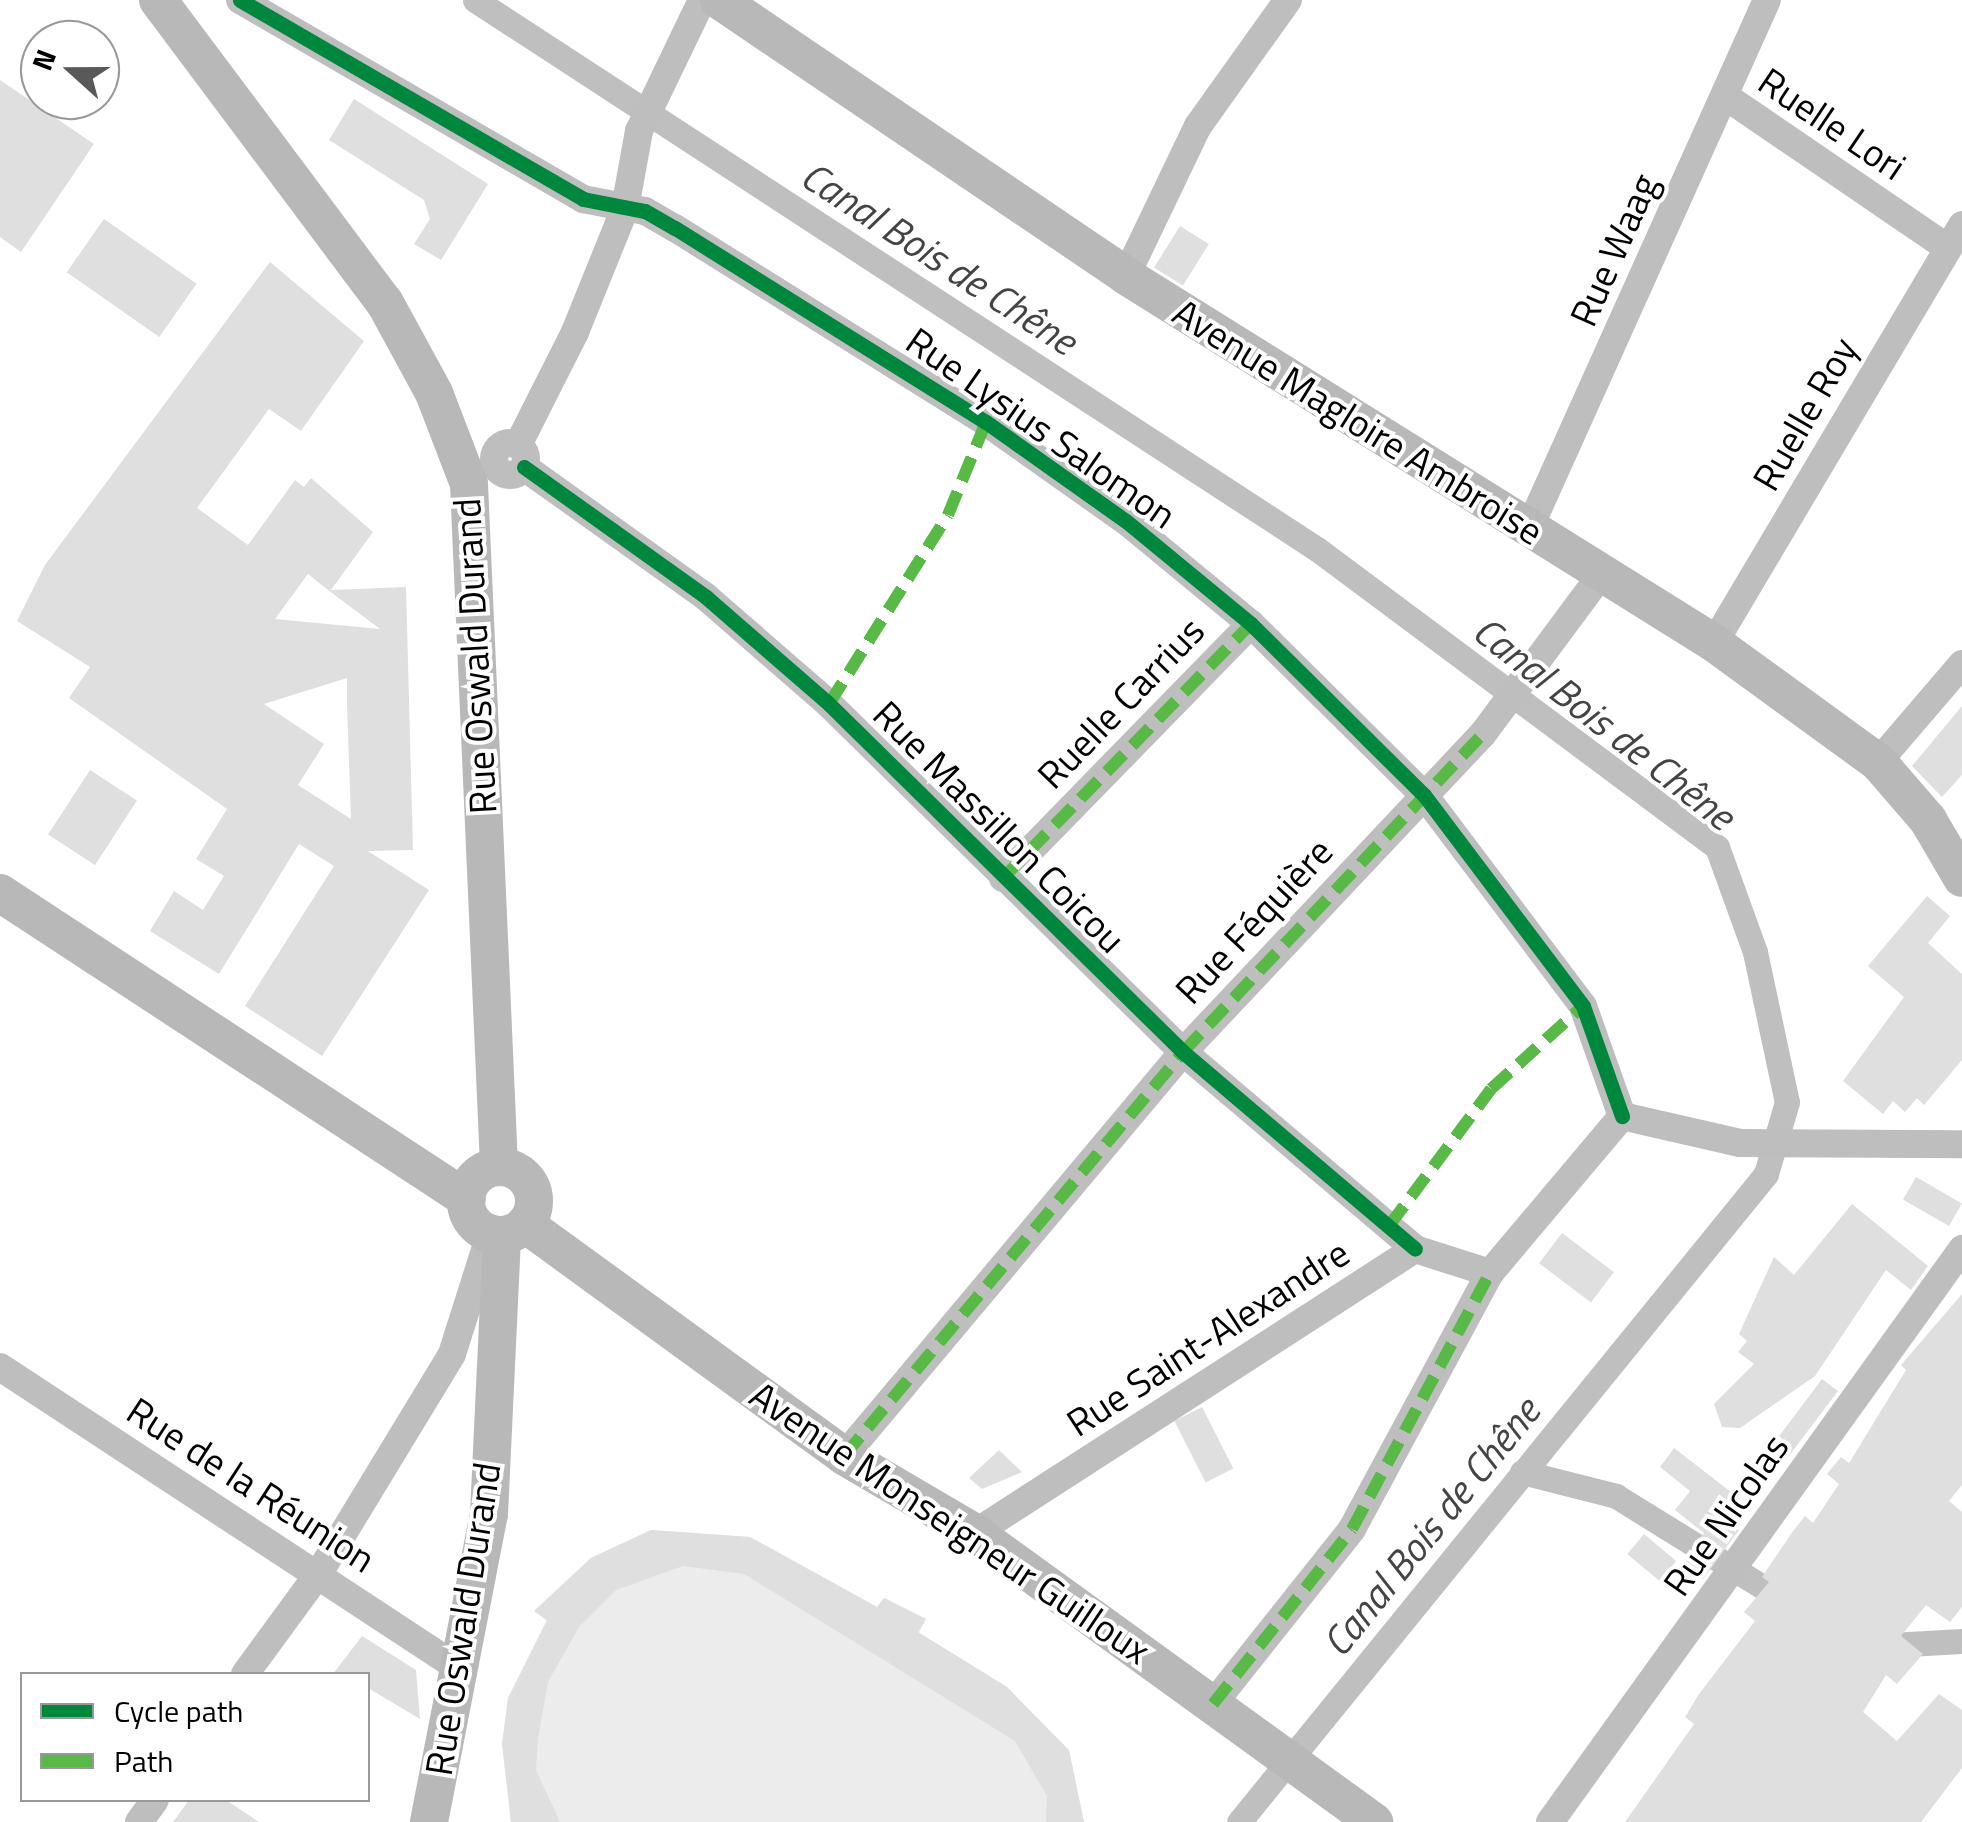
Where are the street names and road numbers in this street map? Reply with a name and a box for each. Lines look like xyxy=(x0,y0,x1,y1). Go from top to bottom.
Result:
street label: Ruelle Lori xyxy=(1750,58,1914,190)
street label: Rue Waag xyxy=(1560,167,1668,333)
street label: Avenue Magloire Ambroise xyxy=(1165,289,1551,555)
street label: Rue Lysius Salomon xyxy=(897,318,1185,538)
street label: Ruelle Roy xyxy=(1743,329,1867,499)
street label: Rue Oswald Durand xyxy=(444,497,506,815)
street label: Ruelle Carrius xyxy=(1028,608,1214,798)
street label: Rue Massillon Coicou xyxy=(864,692,1134,962)
street label: Rue Féquière xyxy=(1166,829,1342,1013)
street label: Rue Saint-Alexandre xyxy=(1058,1230,1358,1446)
street label: Avenue Monseigneur Guilloux xyxy=(741,1372,1159,1674)
street label: Rue de la Réunion xyxy=(118,1388,384,1582)
street label: Rue Nicolas xyxy=(1654,1425,1798,1605)
street label: Rue Oswald Durand xyxy=(416,1459,510,1779)

